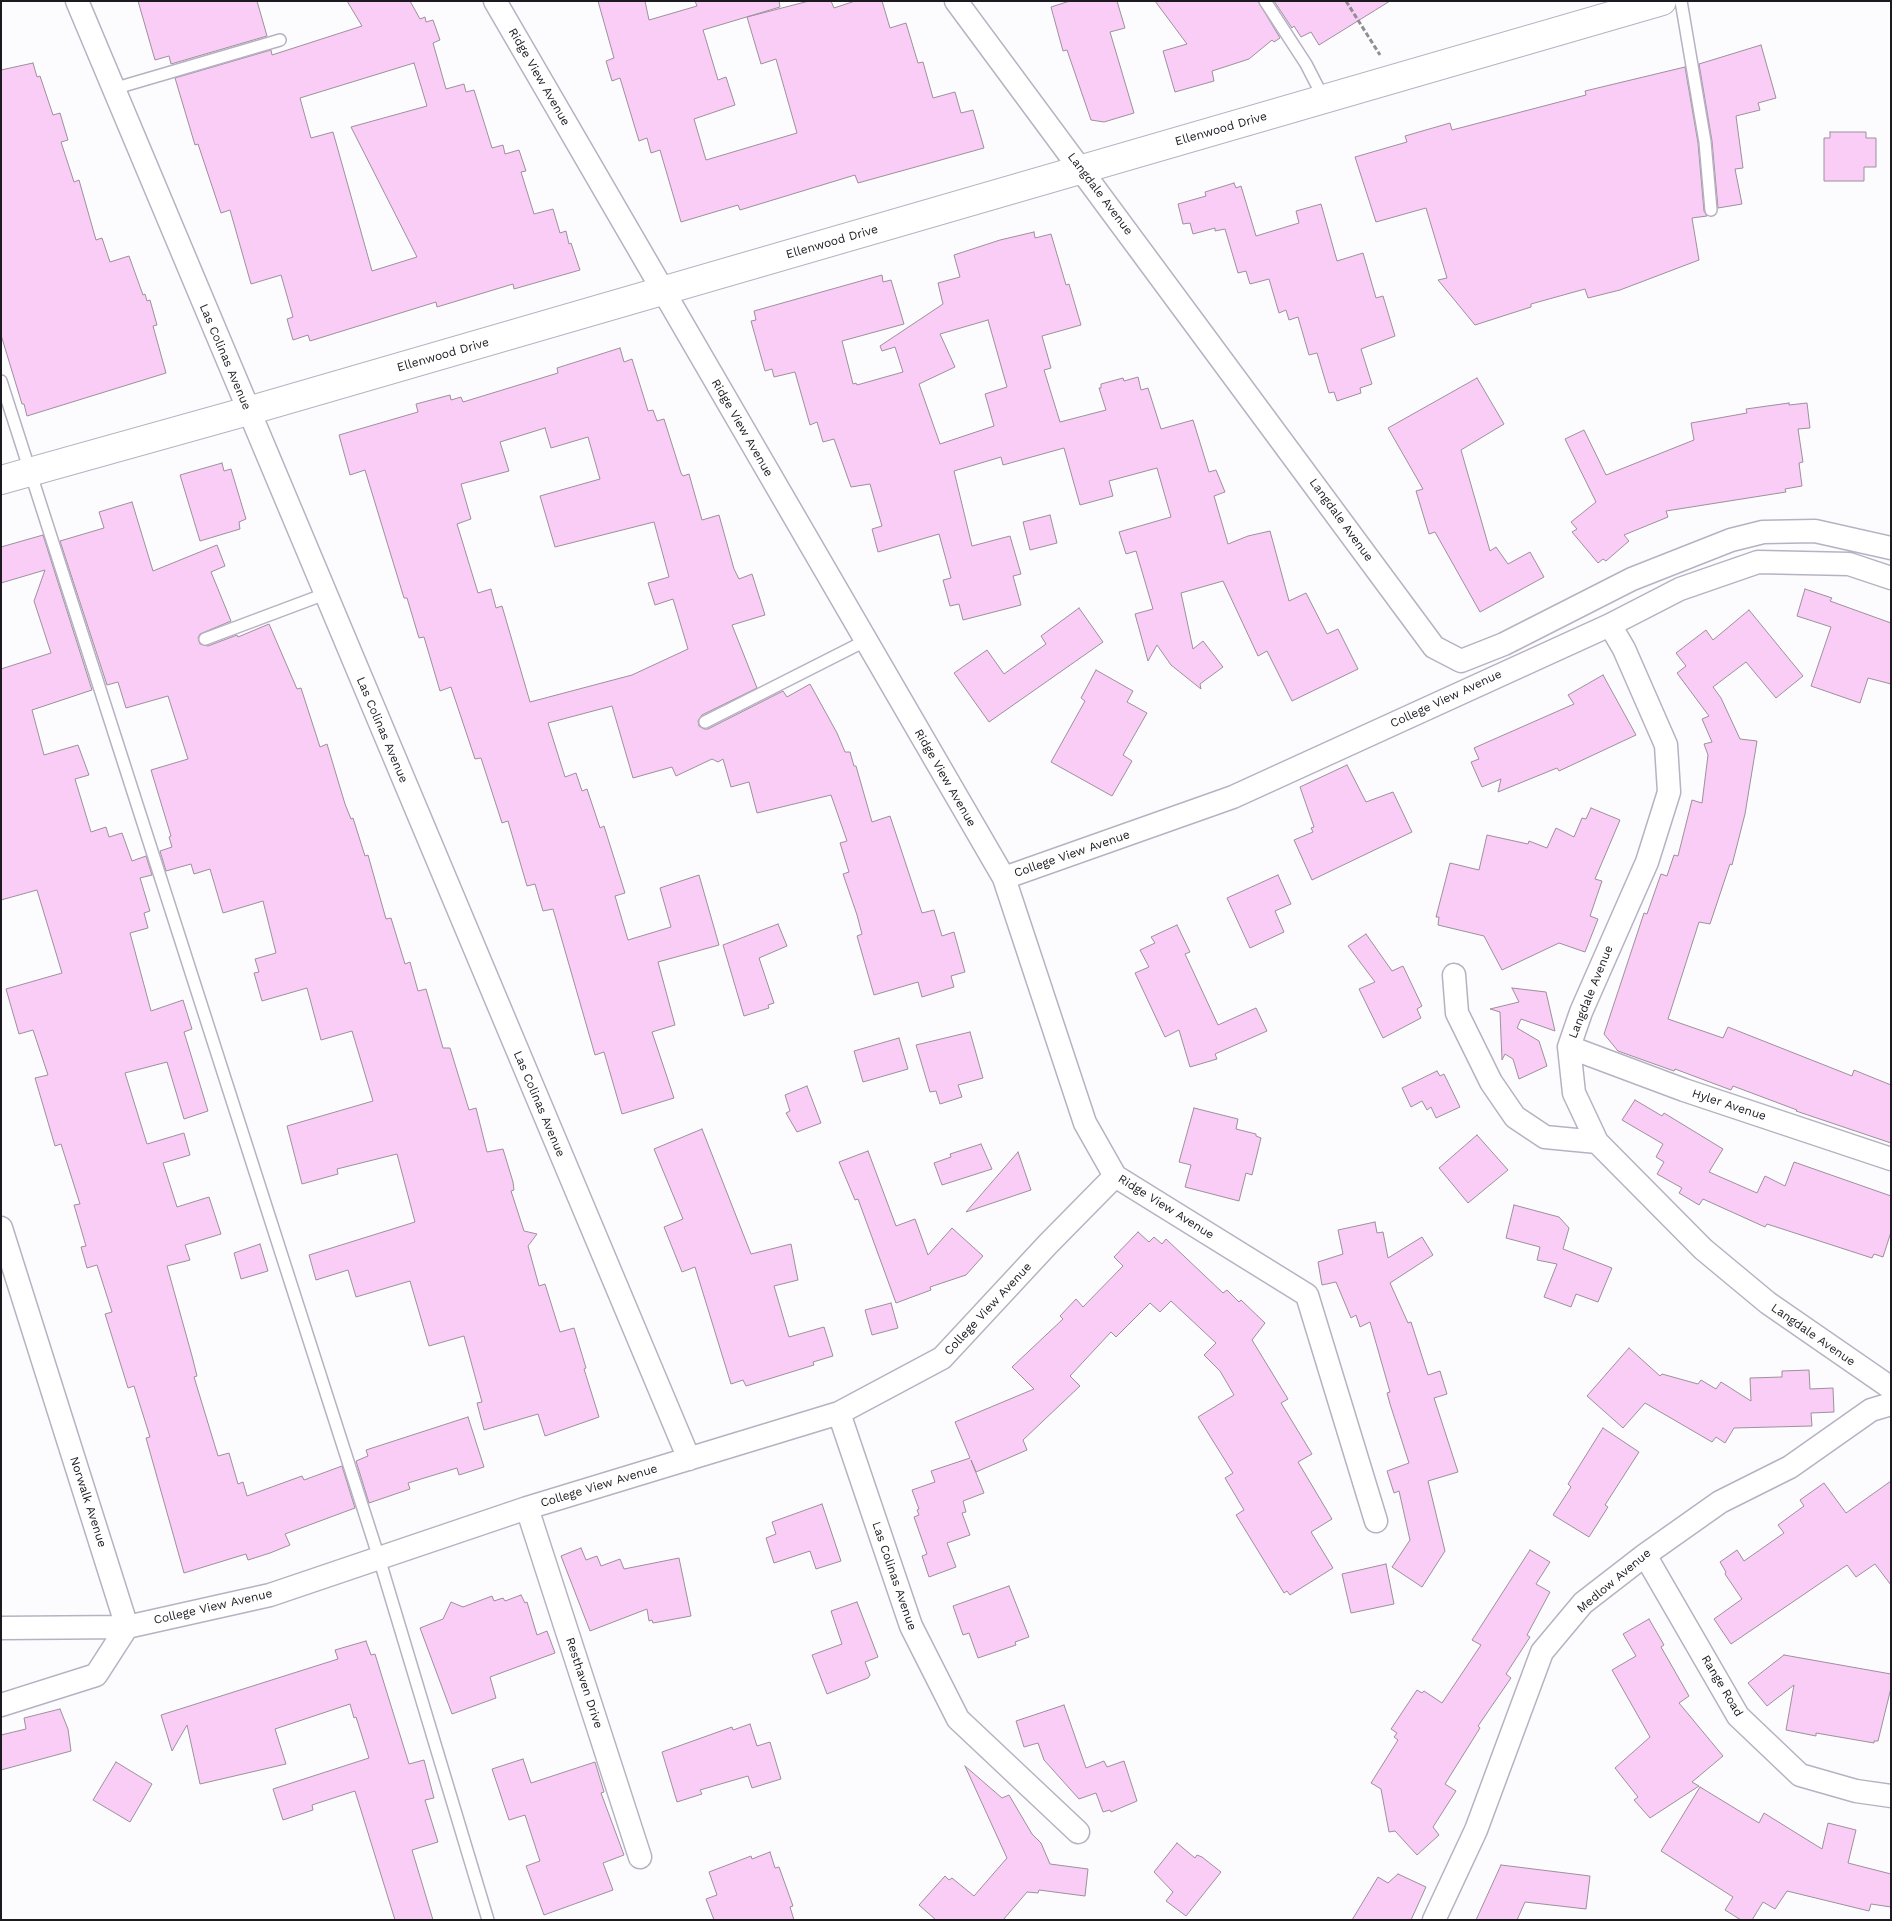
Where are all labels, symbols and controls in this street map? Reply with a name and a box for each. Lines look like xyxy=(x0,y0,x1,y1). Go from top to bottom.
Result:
street label: Ridge View Avenue xyxy=(505,26,573,128)
street label: Ellenwood Drive xyxy=(1173,109,1269,149)
street label: Langdale Avenue xyxy=(1064,150,1136,238)
street label: Ellenwood Drive xyxy=(784,222,880,262)
street label: Las Colinas Avenue xyxy=(196,302,254,412)
street label: Ellenwood Drive xyxy=(395,335,491,375)
street label: Ridge View Avenue xyxy=(708,377,776,479)
street label: Langdale Avenue xyxy=(1306,476,1376,564)
street label: College View Avenue xyxy=(1388,667,1504,731)
street label: Las Colinas Avenue xyxy=(353,675,411,785)
street label: Ridge View Avenue xyxy=(911,727,979,829)
street label: College View Avenue xyxy=(1012,827,1132,881)
street label: Langdale Avenue xyxy=(1566,943,1616,1041)
street label: Las Colinas Avenue xyxy=(510,1049,568,1159)
street label: Hyler Avenue xyxy=(1690,1086,1768,1124)
street label: Ridge View Avenue xyxy=(1115,1172,1217,1242)
street label: College View Avenue xyxy=(941,1260,1035,1358)
street label: Langdale Avenue xyxy=(1768,1301,1858,1369)
street label: Norwalk Avenue xyxy=(67,1455,109,1549)
street label: College View Avenue xyxy=(539,1461,659,1511)
street label: Las Colinas Avenue xyxy=(869,1520,919,1632)
street label: Medlow Avenue xyxy=(1574,1546,1654,1616)
street label: College View Avenue xyxy=(152,1586,274,1628)
street label: Resthaven Drive xyxy=(563,1636,605,1730)
street label: Range Road xyxy=(1698,1653,1746,1719)

